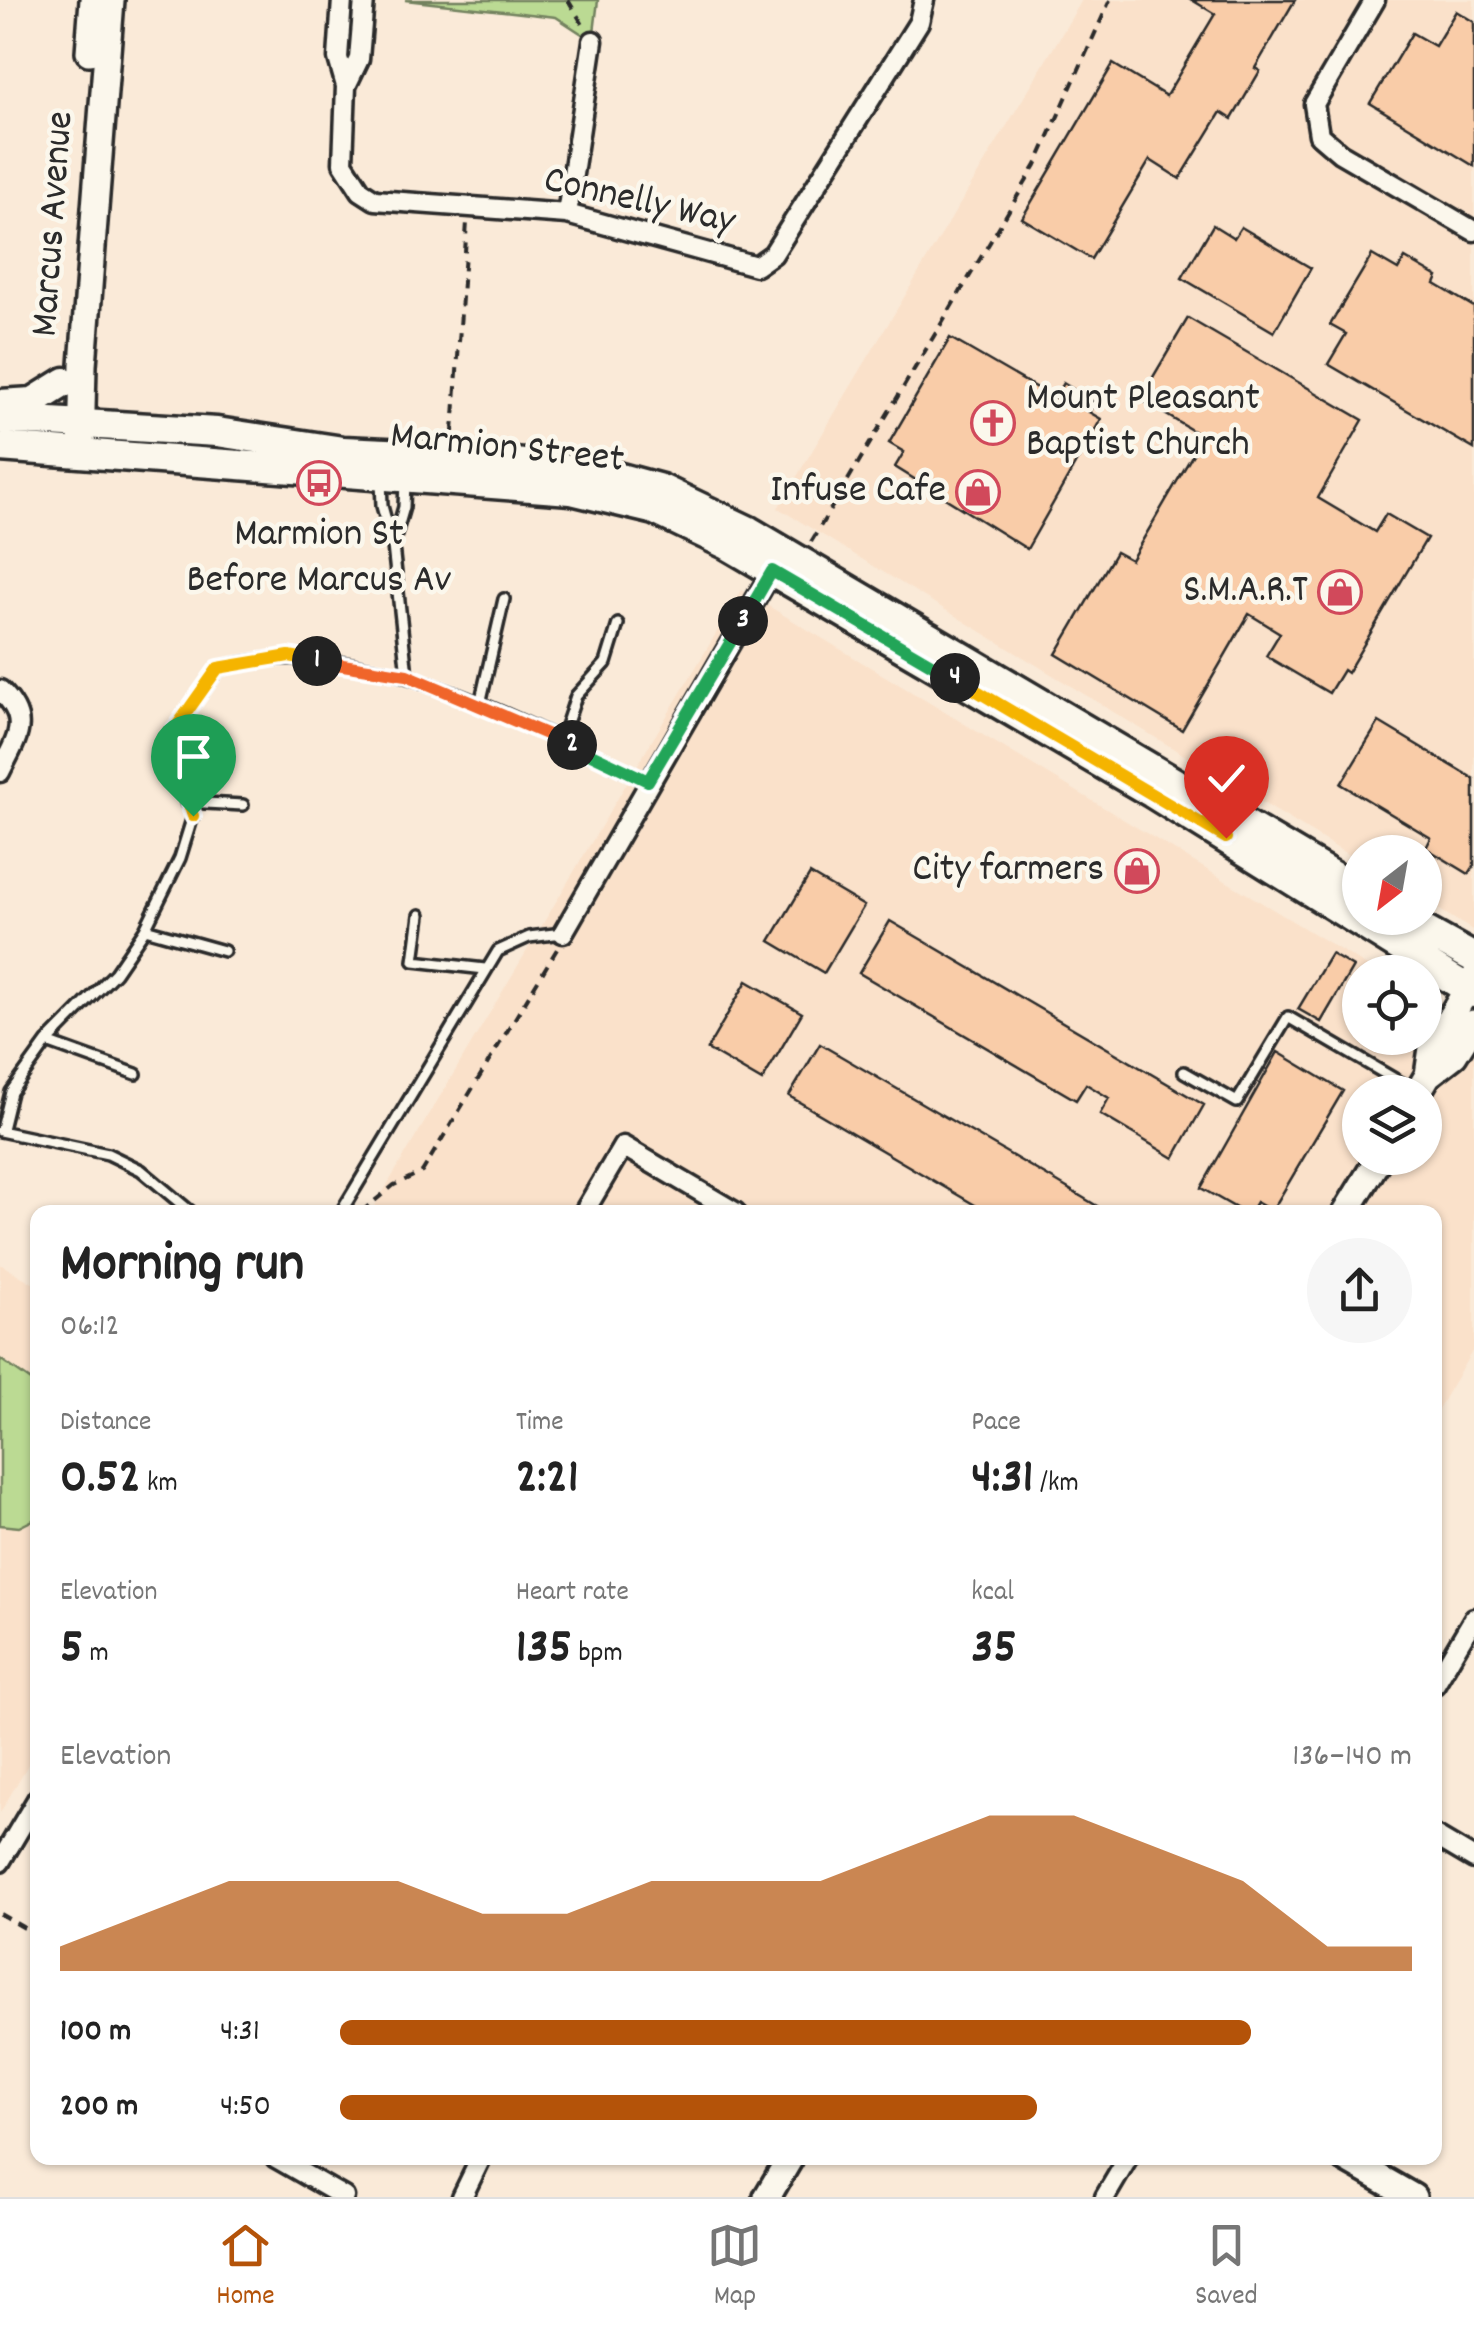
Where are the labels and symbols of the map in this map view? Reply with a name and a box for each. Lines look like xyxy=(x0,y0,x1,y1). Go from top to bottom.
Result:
street label: Marcus Avenue xyxy=(19,109,91,339)
street label: Connelly Way xyxy=(538,153,741,253)
place label: Mount Pleasant Baptist Church xyxy=(1026,372,1260,475)
church icon: Mount Pleasant Baptist Church xyxy=(970,400,1016,446)
street label: Marmion Street xyxy=(387,409,627,491)
bus stop icon: Marmion St Before Marcus Av xyxy=(296,460,342,506)
place label: Infuse Cafe xyxy=(770,464,946,521)
shop icon: Infuse Cafe xyxy=(955,469,1001,515)
place label: Marmion St Before Marcus Av xyxy=(187,508,452,611)
place label: S.M.A.R.T xyxy=(1183,564,1308,621)
shop icon: S.M.A.R.T xyxy=(1317,569,1363,615)
pin: 3 xyxy=(718,596,768,646)
pin: 1 xyxy=(292,636,342,686)
pin: 4 xyxy=(930,653,980,703)
pin xyxy=(151,714,236,817)
pin: 2 xyxy=(547,720,597,770)
pin xyxy=(1184,736,1269,839)
north arrow xyxy=(1342,835,1442,935)
place label: City farmers xyxy=(912,843,1104,900)
shop icon: City farmers xyxy=(1114,848,1160,894)

